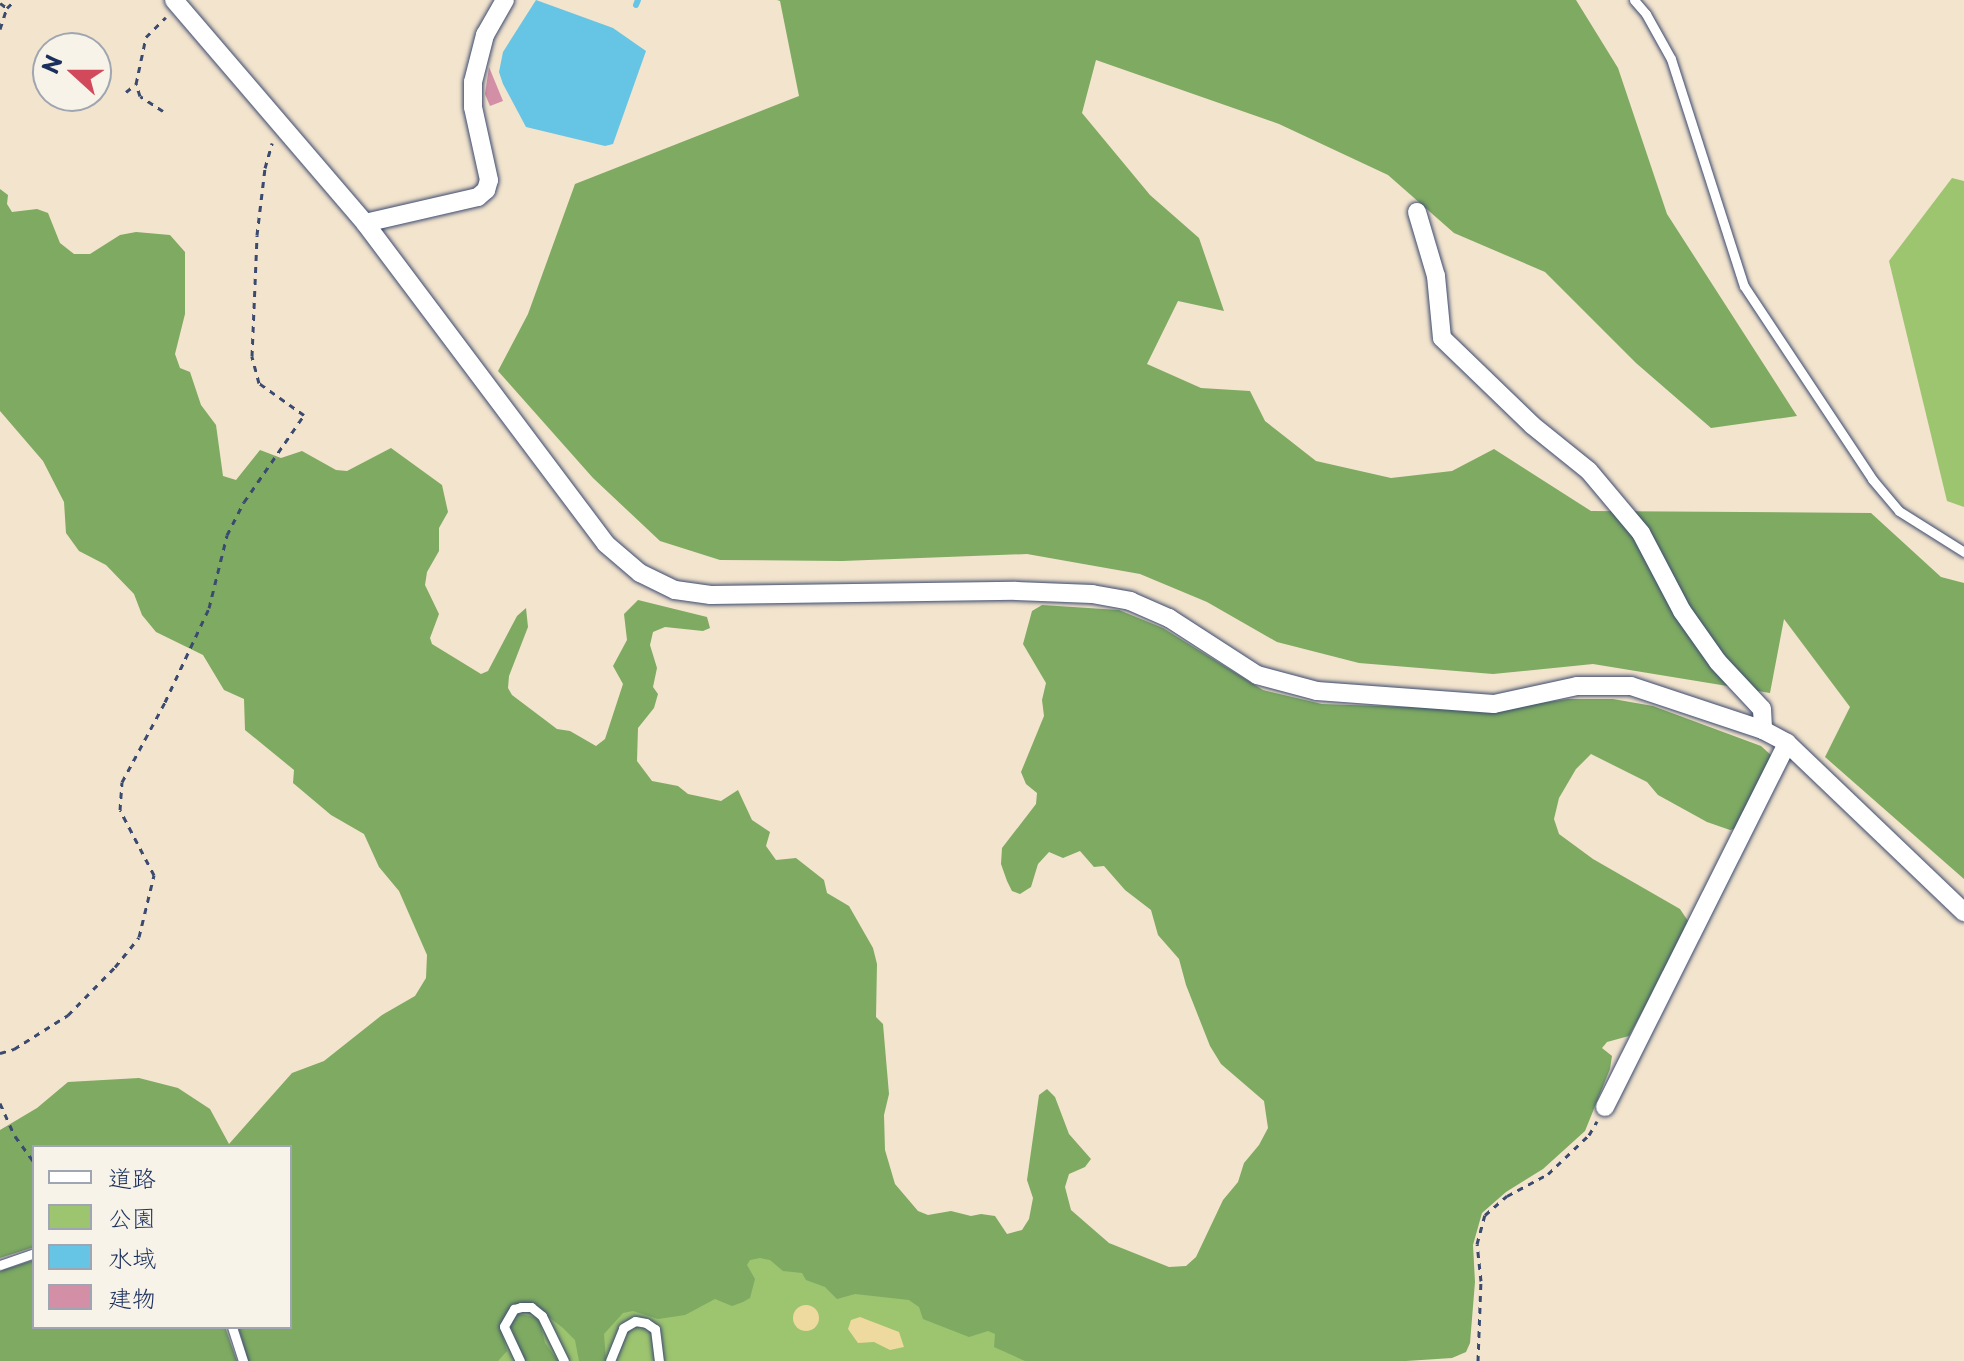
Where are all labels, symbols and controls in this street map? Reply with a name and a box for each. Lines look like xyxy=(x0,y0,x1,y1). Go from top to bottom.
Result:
north arrow xyxy=(32,32,112,112)
text: N xyxy=(32,50,70,78)
legend xyxy=(32,1145,292,1329)
text: 道路 xyxy=(108,1159,156,1195)
text: 公園 xyxy=(108,1199,156,1235)
text: 水域 xyxy=(108,1239,156,1275)
text: 建物 xyxy=(108,1279,156,1315)

